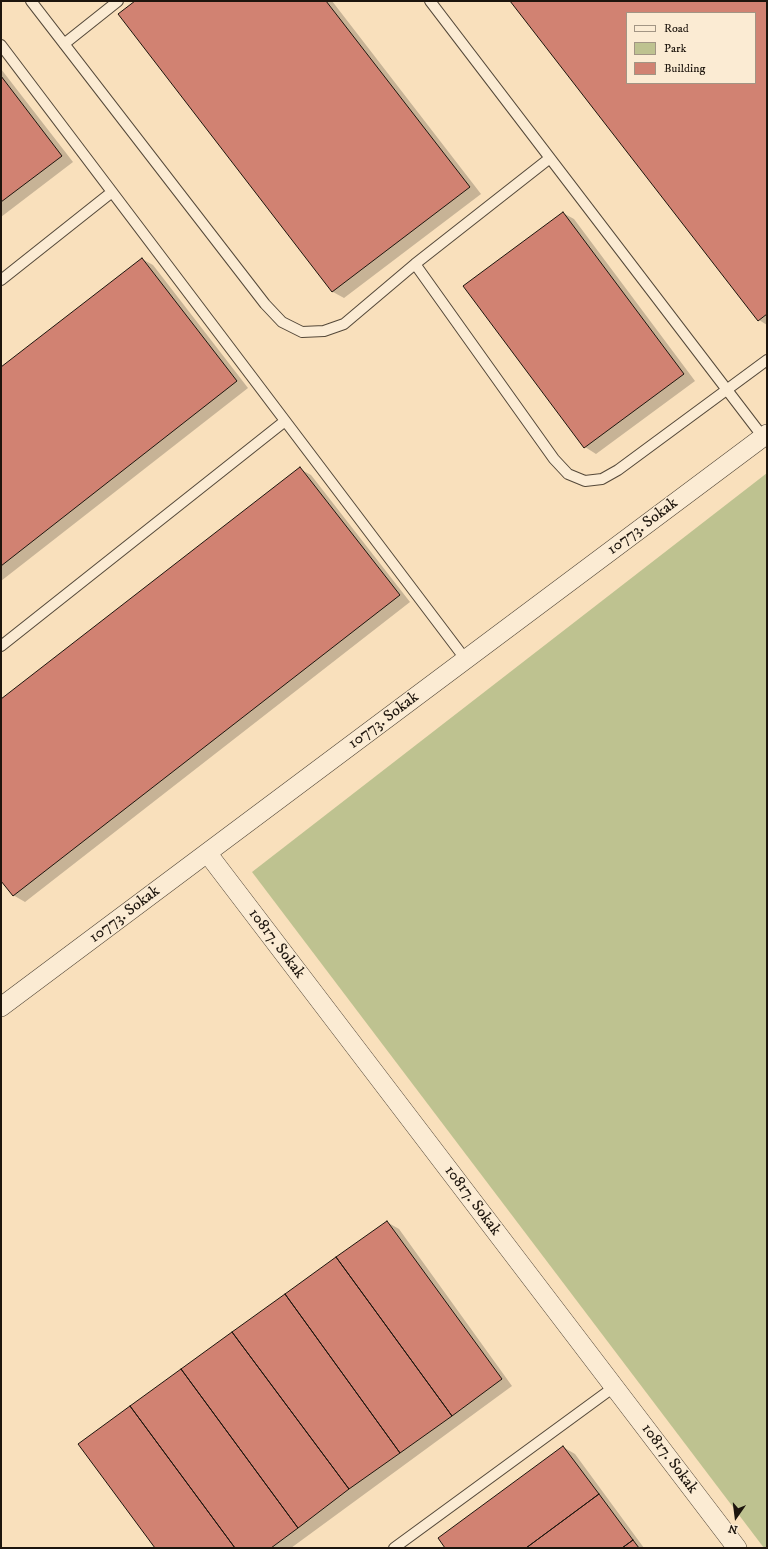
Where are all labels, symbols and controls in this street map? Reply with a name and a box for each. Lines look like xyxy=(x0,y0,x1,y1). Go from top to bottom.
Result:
legend xyxy=(626,12,756,84)
text: Road xyxy=(664,21,689,36)
text: Park xyxy=(664,41,686,56)
text: Building xyxy=(664,61,705,76)
street label: 10773. Sokak xyxy=(604,494,682,560)
street label: 10773. Sokak xyxy=(345,688,423,754)
street label: 10773. Sokak xyxy=(86,882,164,948)
street label: 10817. Sokak xyxy=(243,905,309,983)
street label: 10817. Sokak xyxy=(439,1162,505,1240)
street label: 10817. Sokak xyxy=(636,1420,702,1498)
north arrow xyxy=(716,1497,756,1537)
text: N xyxy=(727,1521,739,1537)

